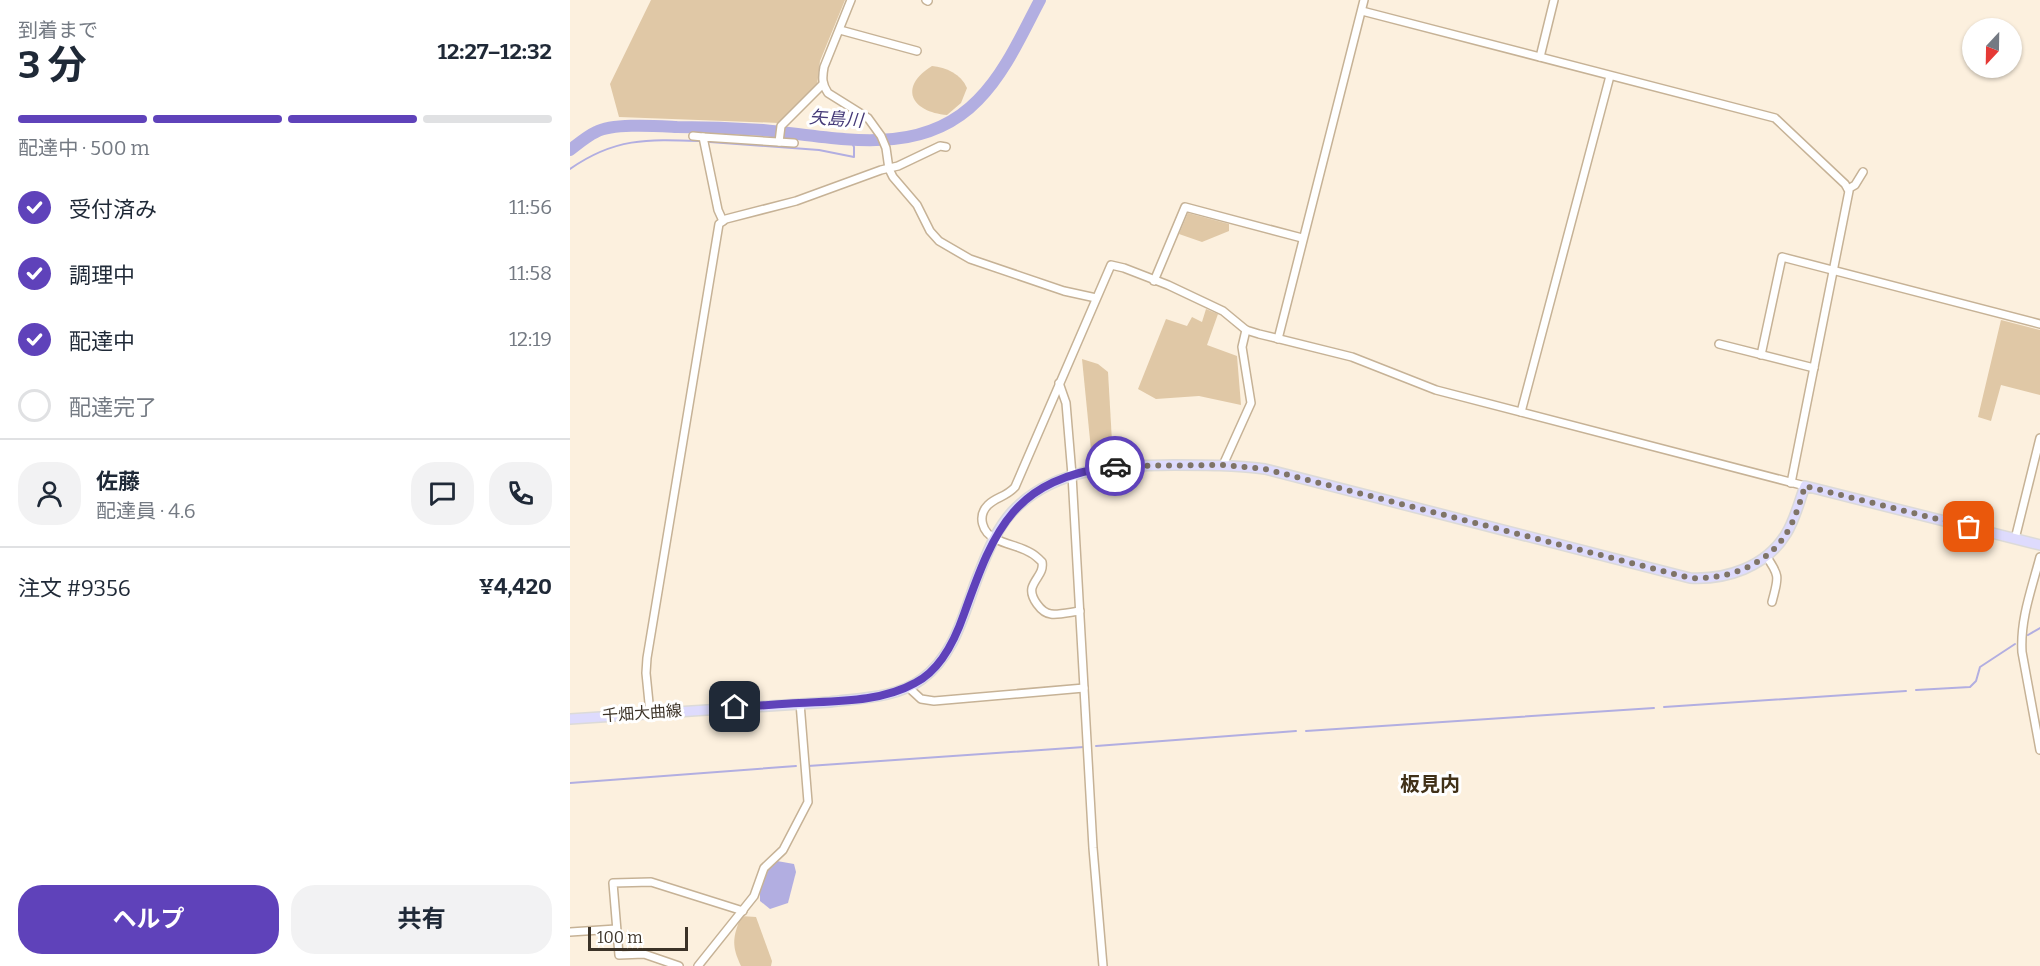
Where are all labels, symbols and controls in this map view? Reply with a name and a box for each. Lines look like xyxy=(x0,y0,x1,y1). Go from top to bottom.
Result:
text: 到着まで xyxy=(18,18,98,42)
north arrow xyxy=(1962,18,2022,78)
map controls xyxy=(1962,18,2022,78)
text: 12:27–12:32 xyxy=(437,38,552,65)
text: 3 分 xyxy=(18,42,86,88)
water label: 矢島川 xyxy=(808,106,866,132)
text: 配達中 · 500 m xyxy=(18,136,150,160)
icon: check xyxy=(18,191,51,224)
text: 11:56 xyxy=(509,195,552,219)
text: 受付済み xyxy=(69,196,157,223)
icon: check xyxy=(18,257,51,290)
text: 11:58 xyxy=(509,261,552,285)
text: 調理中 xyxy=(69,262,135,289)
icon: check xyxy=(18,323,51,356)
text: 12:19 xyxy=(509,327,552,351)
text: 配達中 xyxy=(69,328,135,355)
text: 配達完了 xyxy=(69,394,157,421)
courier xyxy=(1085,436,1145,496)
icon: car xyxy=(1099,450,1132,483)
button: person xyxy=(18,462,81,525)
button: chat xyxy=(411,462,474,525)
button: phone xyxy=(489,462,552,525)
text: 佐藤 xyxy=(96,468,140,495)
text: 配達員 · 4.6 xyxy=(96,499,195,523)
pin xyxy=(1943,501,1994,552)
icon: bag xyxy=(1952,510,1985,543)
text: ¥4,420 xyxy=(479,573,552,600)
text: 注文 #9356 xyxy=(18,575,131,602)
pin xyxy=(709,681,760,732)
icon: home xyxy=(718,690,751,723)
street label: 千畑大曲線 xyxy=(601,701,683,725)
district label: 板見内 xyxy=(1400,772,1460,796)
button: ヘルプ xyxy=(18,885,279,954)
button: 共有 xyxy=(291,885,552,954)
scale bar xyxy=(588,924,688,952)
text: 100 m xyxy=(597,928,642,947)

